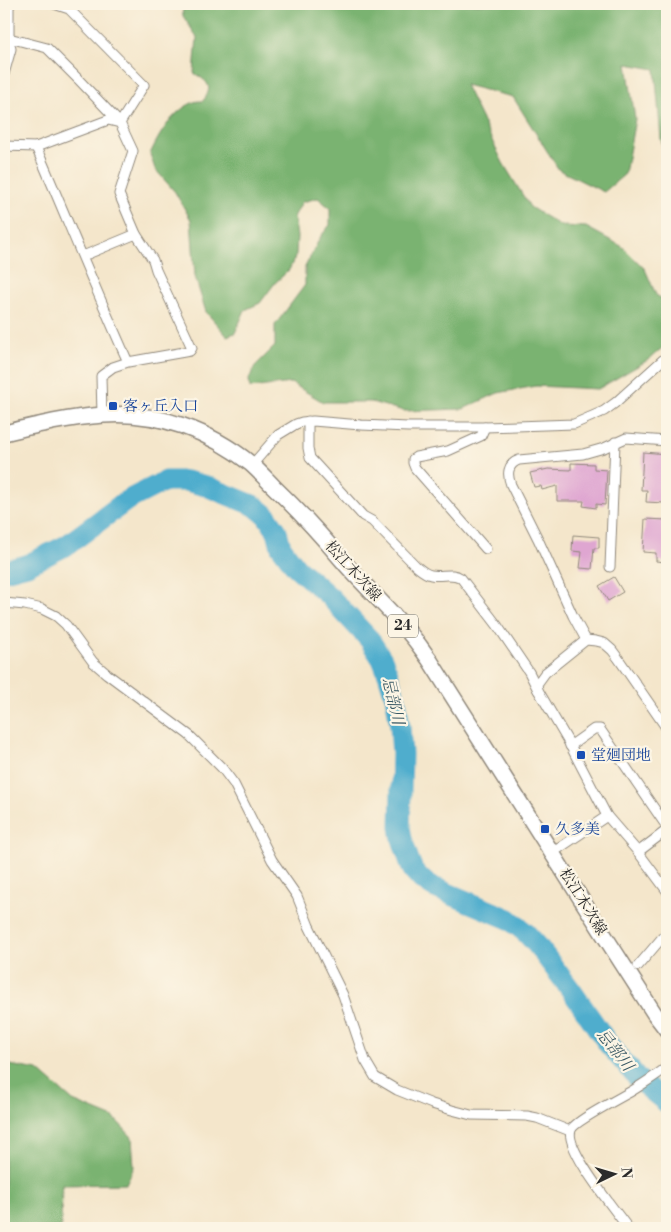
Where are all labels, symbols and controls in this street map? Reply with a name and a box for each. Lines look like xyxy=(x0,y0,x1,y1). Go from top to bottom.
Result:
place label: 客ヶ丘入口 xyxy=(123,397,198,416)
marker: 客ヶ丘入口 xyxy=(107,400,119,412)
street label: 松江木次線 xyxy=(321,537,385,605)
road number: 24 xyxy=(388,614,418,638)
water label: 忌部川 xyxy=(378,675,409,729)
place label: 堂廻団地 xyxy=(591,746,651,765)
marker: 堂廻団地 xyxy=(575,749,587,761)
place label: 久多美 xyxy=(555,820,600,839)
marker: 久多美 xyxy=(539,823,551,835)
street label: 松江木次線 xyxy=(555,865,611,939)
water label: 忌部川 xyxy=(592,1025,639,1077)
north arrow xyxy=(588,1150,638,1200)
text: N xyxy=(617,1167,635,1179)

